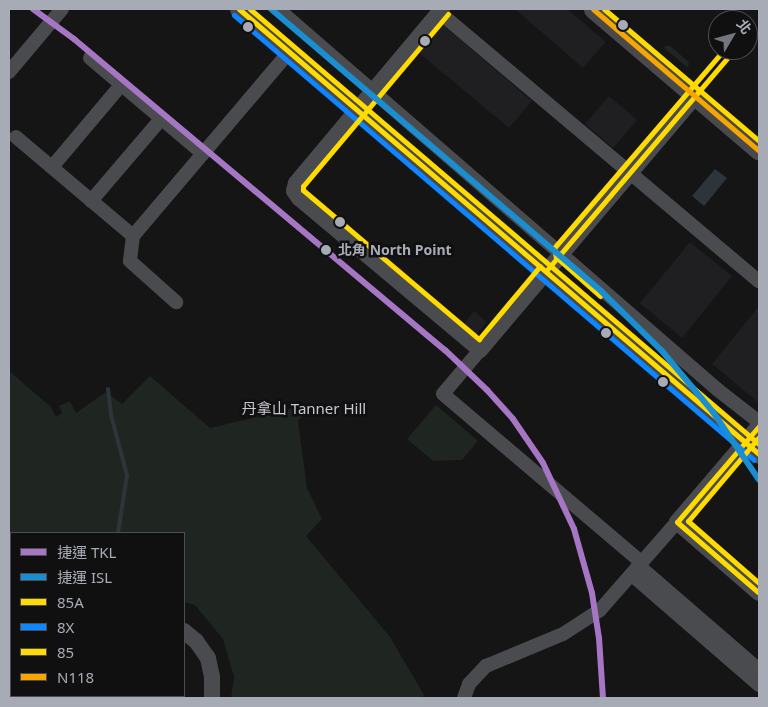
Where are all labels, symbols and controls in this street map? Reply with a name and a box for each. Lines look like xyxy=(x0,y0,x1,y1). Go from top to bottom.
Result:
north arrow xyxy=(708,10,758,60)
text: 北 xyxy=(733,15,756,38)
unlabelled marker xyxy=(618,20,628,30)
unlabelled marker xyxy=(243,22,253,32)
unlabelled marker xyxy=(420,36,430,46)
unlabelled marker xyxy=(335,217,345,227)
marker: 北角 North Point xyxy=(318,242,334,258)
place label: 北角 North Point xyxy=(338,242,452,258)
unlabelled marker xyxy=(601,328,611,338)
unlabelled marker xyxy=(658,377,668,387)
district label: 丹拿山 Tanner Hill xyxy=(242,400,366,418)
legend xyxy=(10,532,185,697)
text: 捷運 TKL xyxy=(57,542,116,562)
text: 捷運 ISL xyxy=(57,567,112,587)
text: 85A xyxy=(57,592,84,612)
text: 8X xyxy=(57,617,74,637)
text: 85 xyxy=(57,642,74,662)
text: N118 xyxy=(57,667,94,687)

